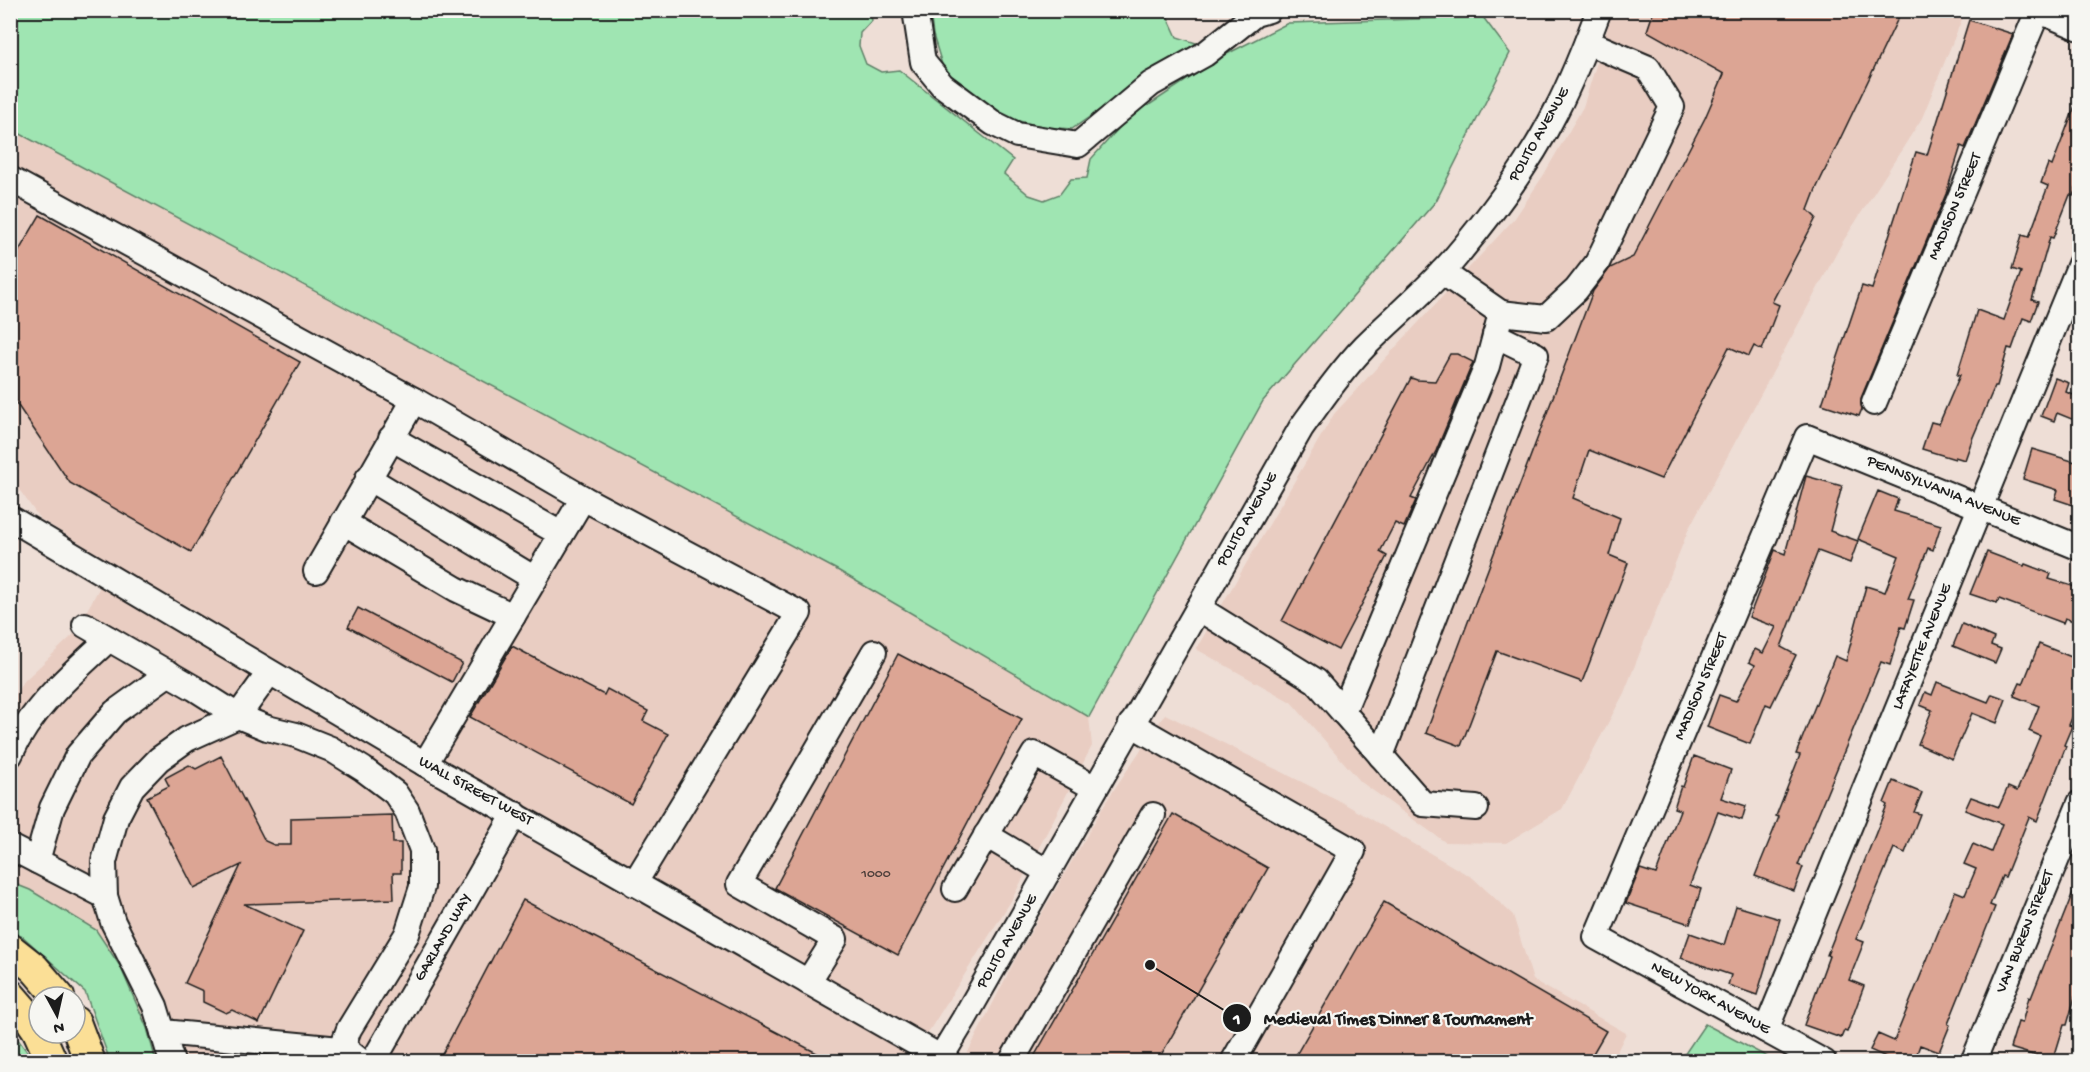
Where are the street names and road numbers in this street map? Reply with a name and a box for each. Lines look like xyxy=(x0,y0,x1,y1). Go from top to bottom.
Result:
street label: POLITO AVENUE xyxy=(1505,84,1575,186)
street label: MADISON STREET xyxy=(1925,150,1987,263)
street label: PENNSYLVANIA AVENUE xyxy=(1862,452,2024,532)
street label: POLITO AVENUE xyxy=(1213,469,1283,571)
street label: LAFAYETTE AVENUE xyxy=(1889,580,1957,713)
street label: MADISON STREET xyxy=(1671,630,1733,743)
street label: WALL STREET WEST xyxy=(415,753,536,832)
street label: VAN BUREN STREET xyxy=(1992,867,2060,997)
street label: GARLAND WAY xyxy=(411,891,477,985)
street label: POLITO AVENUE xyxy=(973,891,1043,993)
street label: NEW YORK AVENUE xyxy=(1647,958,1774,1040)

